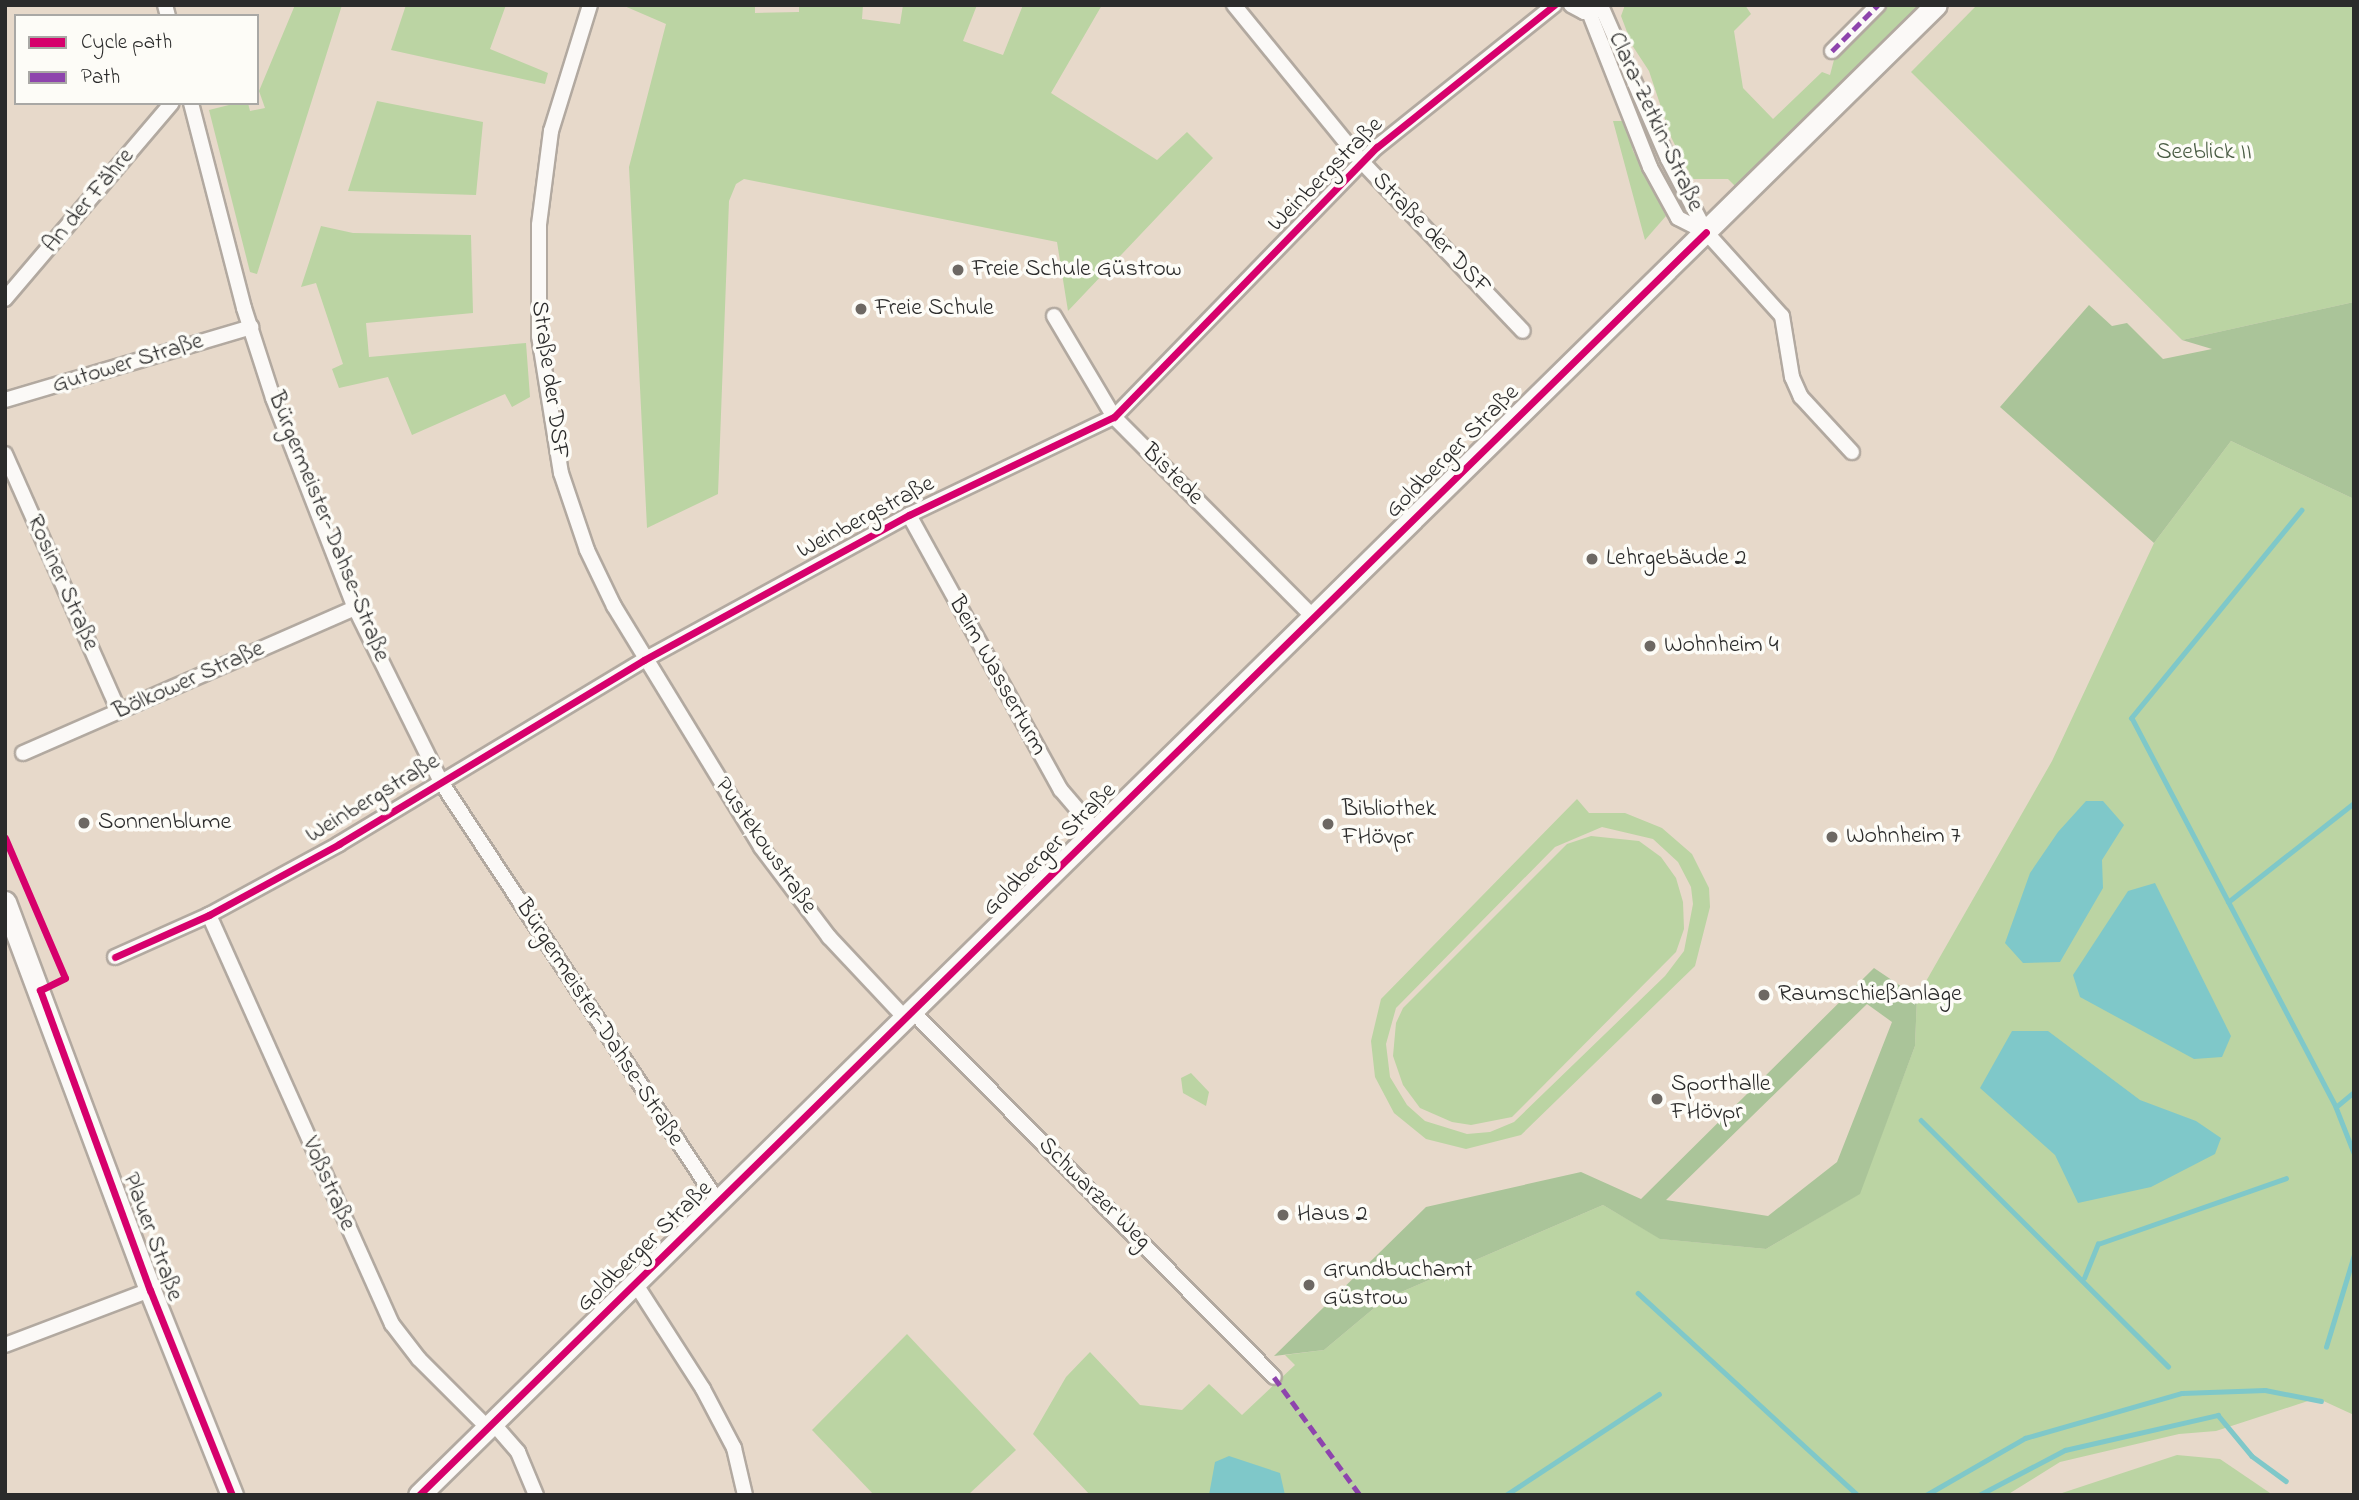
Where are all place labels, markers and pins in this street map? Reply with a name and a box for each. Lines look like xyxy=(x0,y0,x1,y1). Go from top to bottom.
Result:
place label: Freie Schule Güstrow xyxy=(972,256,1181,284)
marker: Freie Schule Güstrow xyxy=(950,262,966,278)
place label: Freie Schule xyxy=(875,295,994,323)
marker: Freie Schule xyxy=(853,301,869,317)
place label: Lehrgebäude 2 xyxy=(1606,545,1747,573)
marker: Lehrgebäude 2 xyxy=(1584,551,1600,567)
place label: Wohnheim 4 xyxy=(1664,632,1779,660)
marker: Wohnheim 4 xyxy=(1642,638,1658,654)
place label: Bibliothek FHövpr xyxy=(1342,796,1436,852)
place label: Sonnenblume xyxy=(98,809,231,837)
marker: Sonnenblume xyxy=(76,815,92,831)
marker: Bibliothek FHövpr xyxy=(1320,816,1336,832)
place label: Wohnheim 7 xyxy=(1846,823,1961,851)
marker: Wohnheim 7 xyxy=(1824,829,1840,845)
place label: Raumschießanlage xyxy=(1778,981,1962,1009)
marker: Raumschießanlage xyxy=(1756,987,1772,1003)
place label: Sporthalle FHövpr xyxy=(1671,1071,1771,1127)
marker: Sporthalle FHövpr xyxy=(1649,1091,1665,1107)
place label: Haus 2 xyxy=(1297,1201,1368,1229)
marker: Haus 2 xyxy=(1275,1207,1291,1223)
place label: Grundbuchamt Güstrow xyxy=(1323,1257,1472,1313)
marker: Grundbuchamt Güstrow xyxy=(1301,1277,1317,1293)

